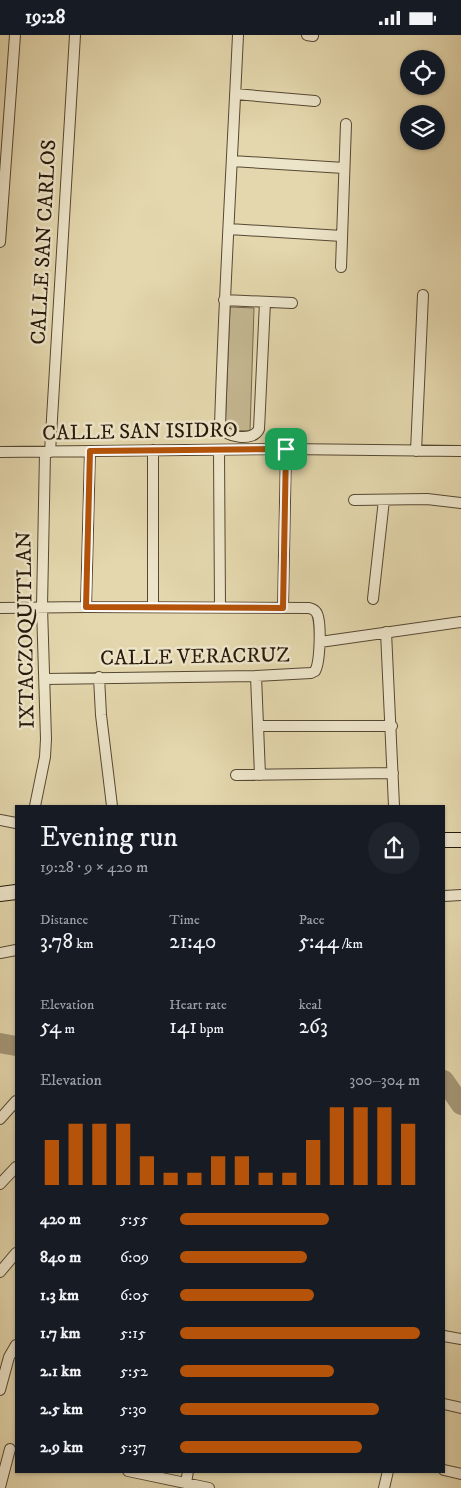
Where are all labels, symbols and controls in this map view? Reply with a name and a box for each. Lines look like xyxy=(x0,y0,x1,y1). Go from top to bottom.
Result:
text: 19:28 xyxy=(25,6,65,29)
map controls xyxy=(400,50,445,150)
button: locate xyxy=(400,50,445,95)
button: layers xyxy=(400,105,445,150)
street label: CALLE SAN CARLOS xyxy=(26,139,62,345)
street label: CALLE SAN ISIDRO xyxy=(42,417,238,447)
pin xyxy=(265,428,307,470)
icon: arrive xyxy=(272,435,300,463)
street label: IXTACZOQUITLAN xyxy=(11,531,41,729)
street label: CALLE VERACRUZ xyxy=(100,642,290,672)
text: Evening run xyxy=(40,820,178,855)
button: share xyxy=(368,822,420,874)
text: 19:28 · 9 × 420 m xyxy=(40,857,148,877)
text: Distance xyxy=(40,911,88,929)
text: Time xyxy=(169,911,200,929)
text: Pace xyxy=(299,911,325,929)
text: 3.78 xyxy=(40,929,73,955)
text: 21:40 xyxy=(169,929,216,955)
text: 5:44 xyxy=(299,929,339,955)
text: km xyxy=(73,935,94,953)
text: /km xyxy=(339,935,363,953)
text: Elevation xyxy=(40,996,94,1014)
text: Heart rate xyxy=(169,996,227,1014)
text: kcal xyxy=(299,996,322,1014)
text: 54 xyxy=(40,1014,61,1040)
text: 141 xyxy=(169,1014,197,1040)
text: 263 xyxy=(299,1014,328,1040)
text: m xyxy=(61,1020,75,1038)
text: bpm xyxy=(197,1020,224,1038)
text: Elevation xyxy=(40,1070,102,1090)
text: 300–304 m xyxy=(349,1070,420,1090)
text: 420 m xyxy=(40,1209,81,1229)
text: 5:55 xyxy=(120,1209,148,1229)
text: 840 m xyxy=(40,1247,81,1267)
text: 6:09 xyxy=(120,1247,149,1267)
text: 1.3 km xyxy=(40,1285,79,1305)
text: 6:05 xyxy=(120,1285,149,1305)
text: 1.7 km xyxy=(40,1323,81,1343)
text: 5:15 xyxy=(120,1323,146,1343)
text: 2.1 km xyxy=(40,1361,81,1381)
text: 5:52 xyxy=(120,1361,148,1381)
text: 2.5 km xyxy=(40,1399,83,1419)
text: 5:30 xyxy=(120,1399,147,1419)
text: 2.9 km xyxy=(40,1437,83,1457)
text: 5:37 xyxy=(120,1437,147,1457)

